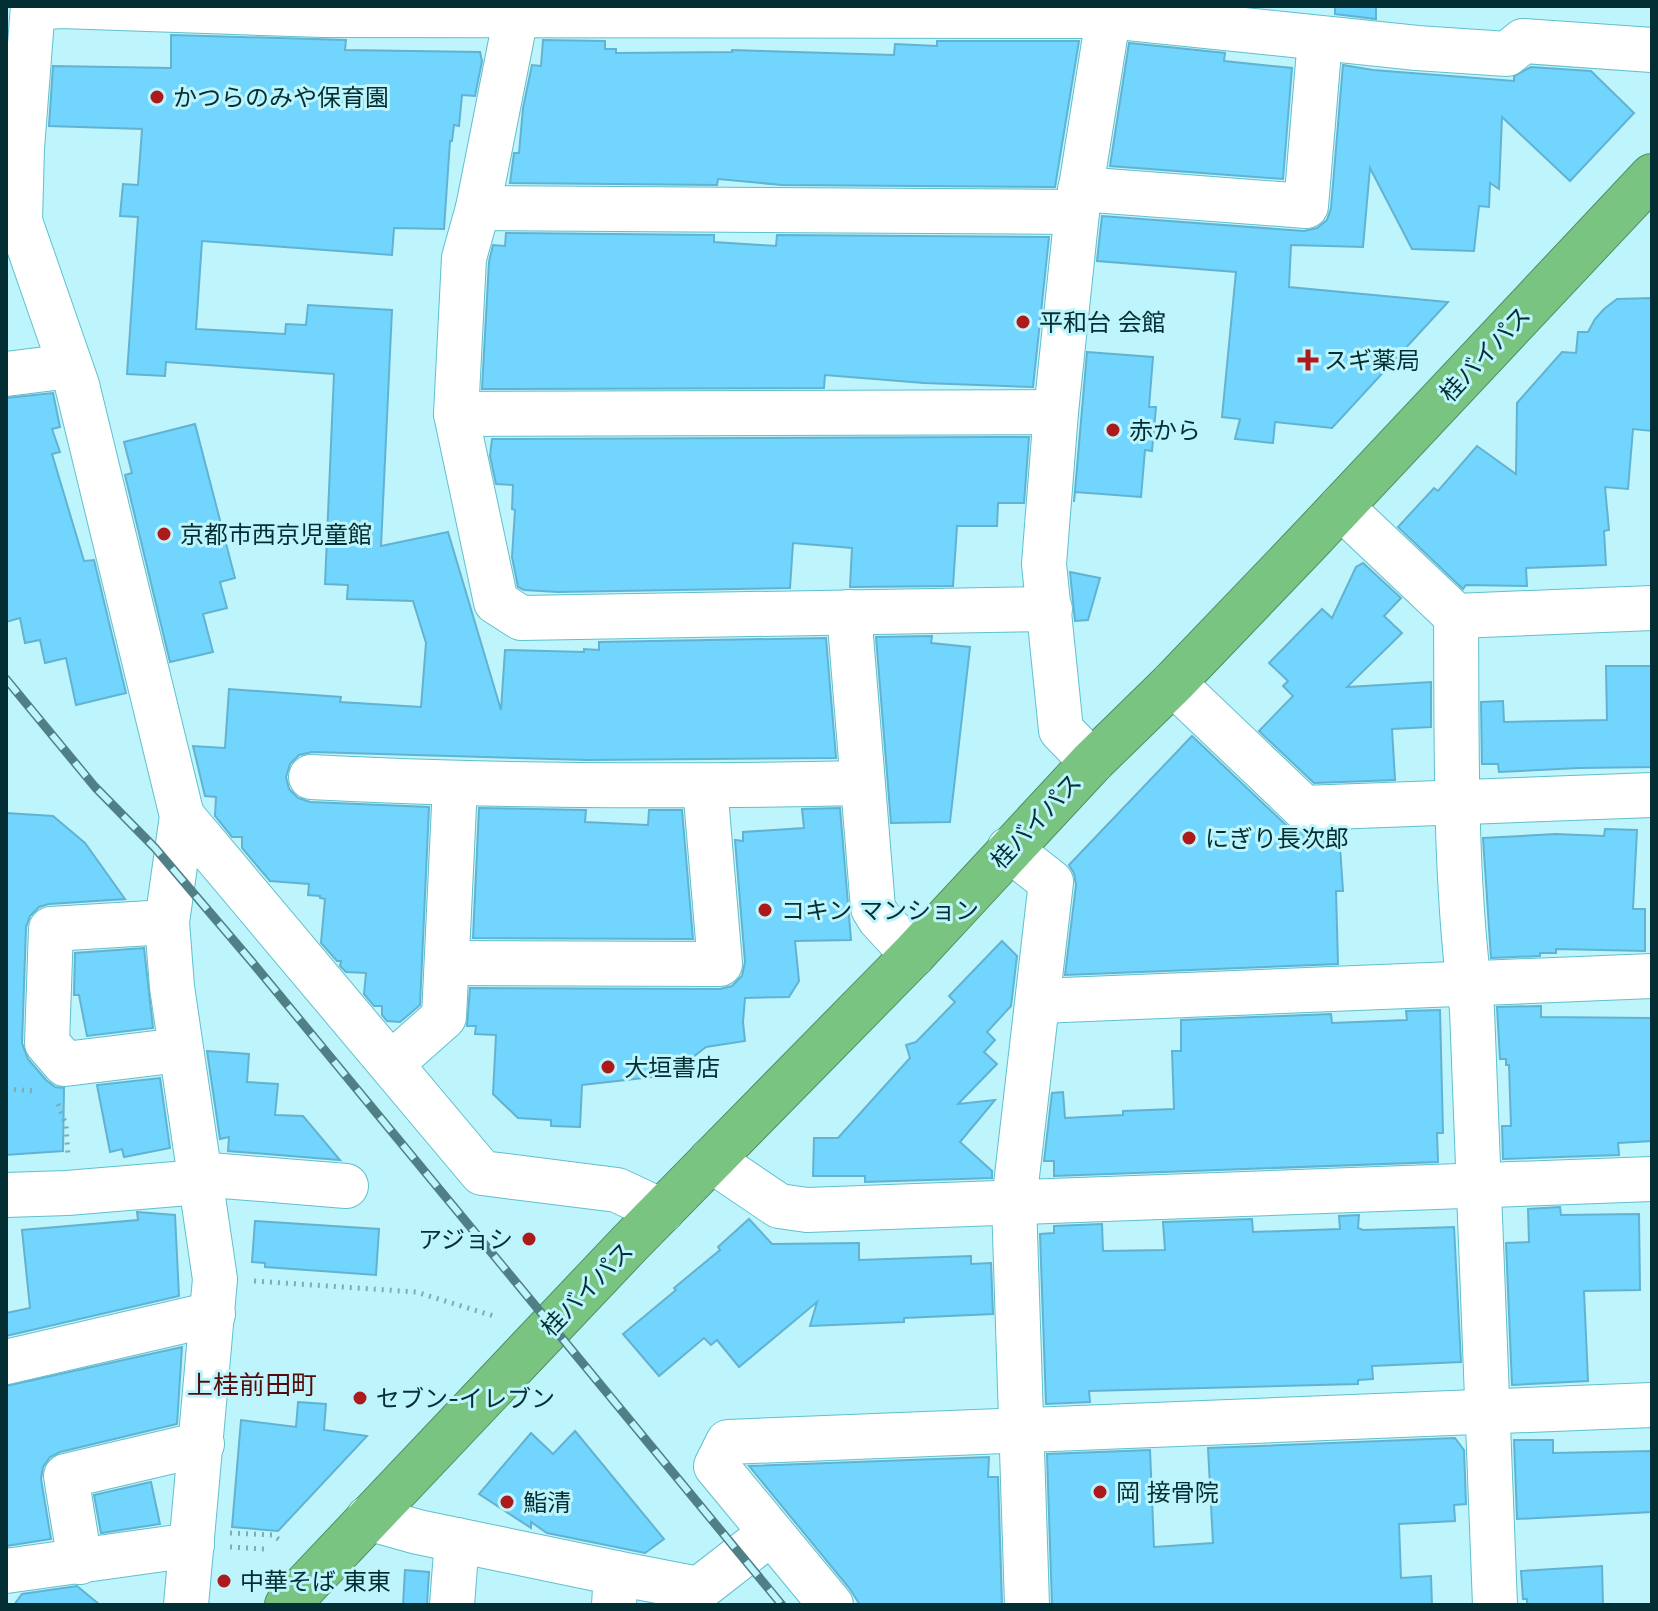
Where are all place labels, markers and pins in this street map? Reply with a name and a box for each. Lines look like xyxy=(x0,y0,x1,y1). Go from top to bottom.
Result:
place label: かつらのみや保育園 xyxy=(173,83,389,112)
marker: かつらのみや保育園 xyxy=(148,88,166,106)
place label: 平和台 会館 xyxy=(1039,308,1166,337)
marker: 平和台 会館 xyxy=(1014,313,1032,331)
place label: スギ薬局 xyxy=(1324,346,1420,375)
marker: スギ薬局 xyxy=(1299,351,1317,369)
place label: 赤から xyxy=(1129,416,1201,445)
marker: 赤から xyxy=(1104,421,1122,439)
place label: 京都市西京児童館 xyxy=(180,520,372,549)
marker: 京都市西京児童館 xyxy=(155,525,173,543)
place label: にぎり長次郎 xyxy=(1205,824,1349,853)
marker: にぎり長次郎 xyxy=(1180,829,1198,847)
place label: コキン マンション xyxy=(781,896,979,925)
marker: コキン マンション xyxy=(756,901,774,919)
place label: 大垣書店 xyxy=(624,1053,720,1082)
marker: 大垣書店 xyxy=(599,1058,617,1076)
place label: アジョシ xyxy=(418,1225,513,1254)
marker: アジョシ xyxy=(520,1230,538,1248)
place label: セブン-イレブン xyxy=(376,1384,555,1413)
marker: セブン-イレブン xyxy=(351,1389,369,1407)
place label: 岡 接骨院 xyxy=(1116,1478,1219,1507)
marker: 岡 接骨院 xyxy=(1091,1483,1109,1501)
place label: 鮨清 xyxy=(523,1488,571,1517)
marker: 鮨清 xyxy=(498,1493,516,1511)
place label: 中華そば 東東 xyxy=(240,1567,391,1596)
marker: 中華そば 東東 xyxy=(215,1572,233,1590)

